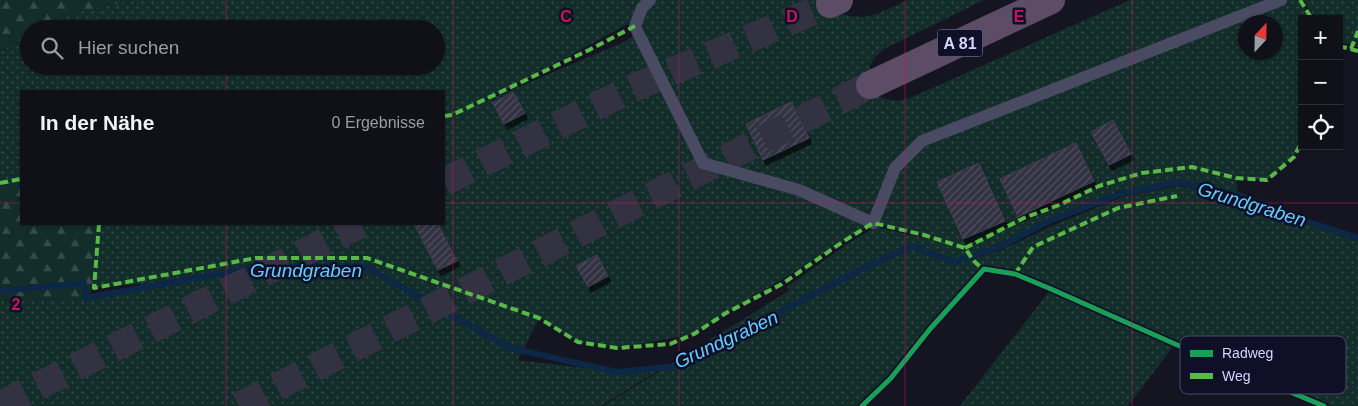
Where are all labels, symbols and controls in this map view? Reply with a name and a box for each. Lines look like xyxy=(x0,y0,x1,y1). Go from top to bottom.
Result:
text: C xyxy=(560,8,572,25)
text: D xyxy=(786,8,798,25)
text: E xyxy=(1014,8,1025,25)
north arrow xyxy=(1238,15,1283,60)
map controls xyxy=(1298,15,1343,150)
button: + xyxy=(1298,15,1343,60)
search box xyxy=(20,20,445,75)
road number: A 81 xyxy=(938,29,982,56)
icon: search xyxy=(38,34,66,62)
text: Hier suchen xyxy=(78,37,179,58)
button: − xyxy=(1298,60,1343,105)
button: locate xyxy=(1298,105,1343,150)
text: In der Nähe xyxy=(40,111,154,134)
text: 0 Ergebnisse xyxy=(332,114,425,131)
water label: Grundgraben xyxy=(1195,178,1308,231)
water label: Grundgraben xyxy=(250,260,362,281)
text: 2 xyxy=(12,296,21,313)
water label: Grundgraben xyxy=(671,306,781,373)
legend xyxy=(1180,336,1346,394)
text: Radweg xyxy=(1222,345,1273,361)
text: Weg xyxy=(1222,368,1251,384)

